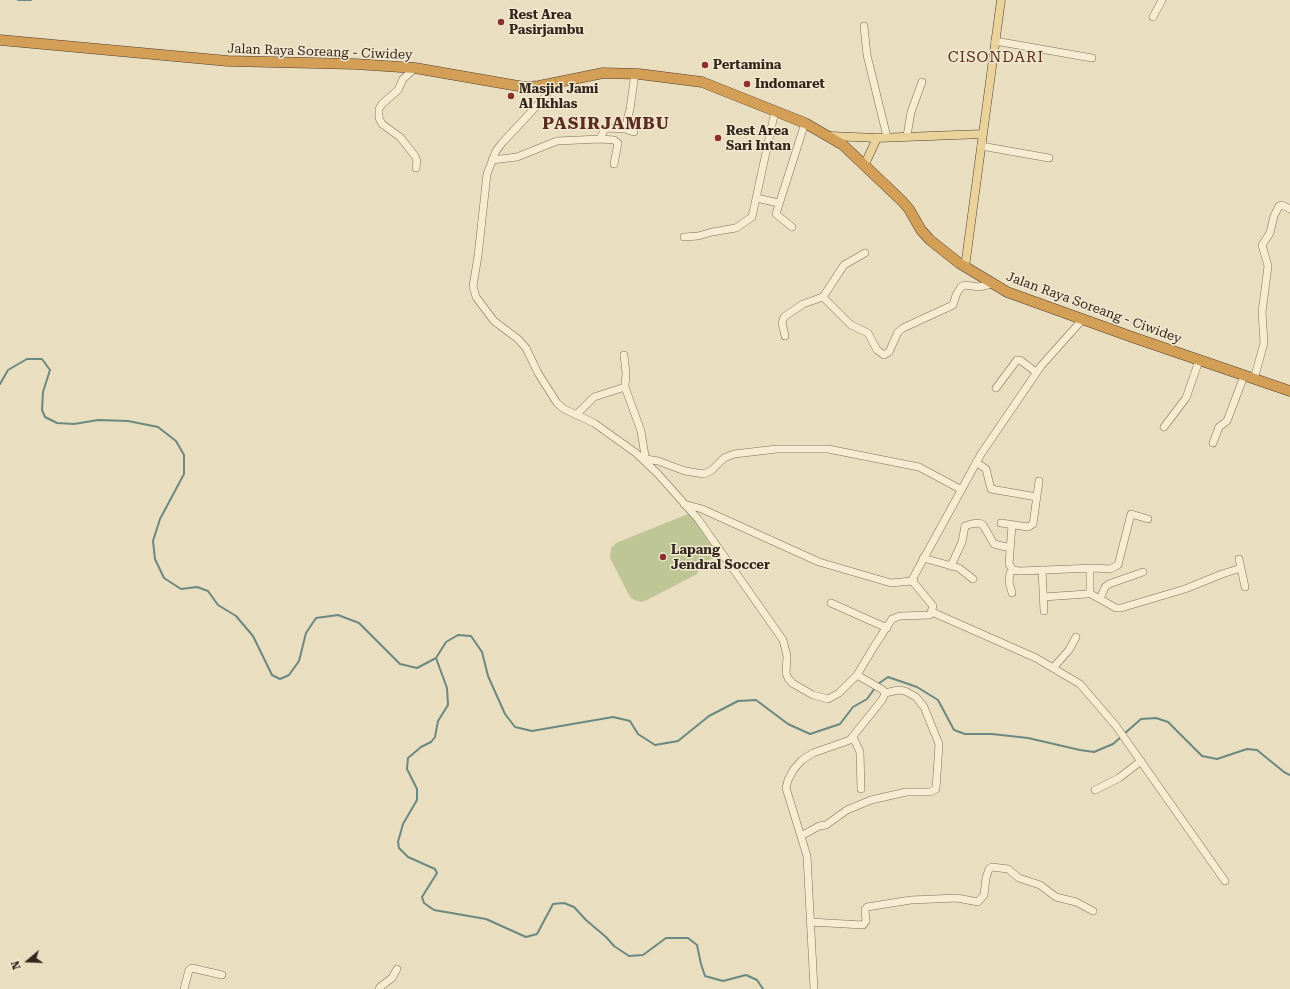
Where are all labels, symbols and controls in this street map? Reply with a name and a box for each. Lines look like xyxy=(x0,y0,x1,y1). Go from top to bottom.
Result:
place label: Rest Area Pasirjambu xyxy=(509,7,584,38)
marker: Rest Area Pasirjambu xyxy=(496,17,506,27)
street label: Jalan Raya Soreang - Ciwidey xyxy=(227,41,413,63)
district label: CISONDARI xyxy=(948,49,1044,67)
place label: Pertamina xyxy=(713,57,781,73)
marker: Pertamina xyxy=(700,60,710,70)
place label: Indomaret xyxy=(755,76,825,92)
marker: Indomaret xyxy=(742,79,752,89)
place label: Masjid Jami Al Ikhlas xyxy=(519,81,598,112)
marker: Masjid Jami Al Ikhlas xyxy=(506,91,516,101)
district label: PASIRJAMBU xyxy=(542,114,670,134)
place label: Rest Area Sari Intan xyxy=(726,123,791,154)
marker: Rest Area Sari Intan xyxy=(713,133,723,143)
street label: Jalan Raya Soreang - Ciwidey xyxy=(1004,269,1184,347)
place label: Lapang Jendral Soccer xyxy=(671,542,770,573)
marker: Lapang Jendral Soccer xyxy=(658,552,668,562)
north arrow xyxy=(8,941,48,981)
text: N xyxy=(9,959,24,971)

